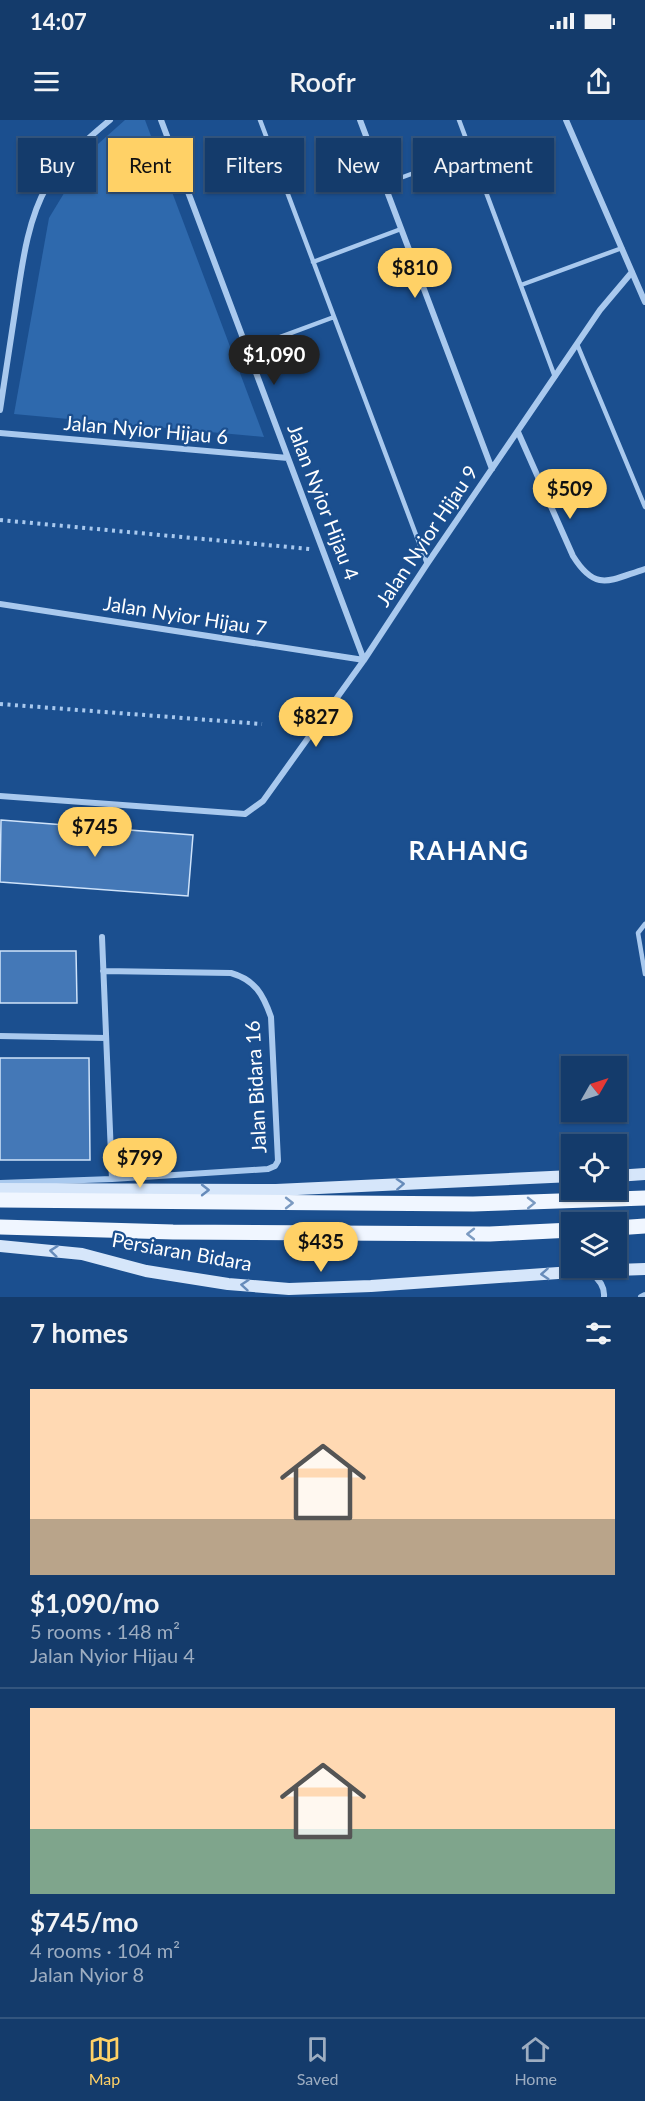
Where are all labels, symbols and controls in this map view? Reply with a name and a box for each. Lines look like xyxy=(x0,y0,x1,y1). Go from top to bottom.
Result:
text: 14:07 xyxy=(30,8,87,35)
icon: menu xyxy=(30,65,63,98)
text: Roofr xyxy=(289,65,356,98)
icon: share xyxy=(582,65,615,98)
chip: Buy xyxy=(18,138,96,192)
chip: Rent xyxy=(108,138,193,192)
chip: Filters xyxy=(205,138,304,192)
chip: New xyxy=(316,138,401,192)
chip: Apartment xyxy=(413,138,554,192)
pin: $810 xyxy=(379,248,451,299)
text: $810 xyxy=(392,255,438,279)
pin: $1,090 xyxy=(225,335,323,386)
text: $1,090 xyxy=(243,342,305,366)
street label: Jalan Nyior Hijau 6 xyxy=(63,410,229,448)
street label: Jalan Nyior Hijau 4 xyxy=(283,420,365,583)
street label: Jalan Nyior Hijau 9 xyxy=(370,460,482,611)
pin: $509 xyxy=(534,469,606,520)
text: $509 xyxy=(547,476,593,500)
street label: Jalan Nyior Hijau 7 xyxy=(102,590,268,640)
pin: $827 xyxy=(280,697,352,748)
text: $827 xyxy=(293,704,339,728)
pin: $745 xyxy=(59,807,131,858)
text: $745 xyxy=(72,814,118,838)
district label: RAHANG xyxy=(409,834,529,866)
street label: Jalan Bidara 16 xyxy=(240,1020,270,1154)
north arrow xyxy=(561,1056,627,1122)
map controls xyxy=(561,1056,627,1278)
button: locate xyxy=(561,1134,627,1200)
pin: $799 xyxy=(104,1138,176,1189)
text: $799 xyxy=(117,1145,163,1169)
one-way arrow xyxy=(396,1177,405,1190)
one-way arrow xyxy=(201,1183,210,1196)
one-way arrow xyxy=(285,1197,294,1209)
one-way arrow xyxy=(527,1197,536,1209)
button: layers xyxy=(561,1212,627,1278)
pin: $435 xyxy=(285,1222,357,1273)
street label: Persiaran Bidara xyxy=(110,1227,254,1275)
one-way arrow xyxy=(467,1228,476,1240)
text: $435 xyxy=(298,1229,344,1253)
one-way arrow xyxy=(49,1245,58,1258)
one-way arrow xyxy=(540,1267,549,1280)
one-way arrow xyxy=(241,1279,250,1292)
text: 7 homes xyxy=(30,1317,128,1349)
icon: filters xyxy=(582,1317,615,1350)
icon: home xyxy=(269,1428,377,1536)
text: $1,090/mo xyxy=(30,1587,160,1619)
text: 5 rooms · 148 m² xyxy=(30,1619,180,1643)
text: Jalan Nyior Hijau 4 xyxy=(30,1643,195,1667)
icon: home xyxy=(269,1747,377,1855)
text: $745/mo xyxy=(30,1906,138,1938)
text: 4 rooms · 104 m² xyxy=(30,1938,180,1962)
text: Jalan Nyior 8 xyxy=(30,1962,144,1986)
tab: Map xyxy=(88,2033,121,2088)
tab: Saved xyxy=(297,2033,339,2088)
tab: Home xyxy=(514,2033,557,2088)

